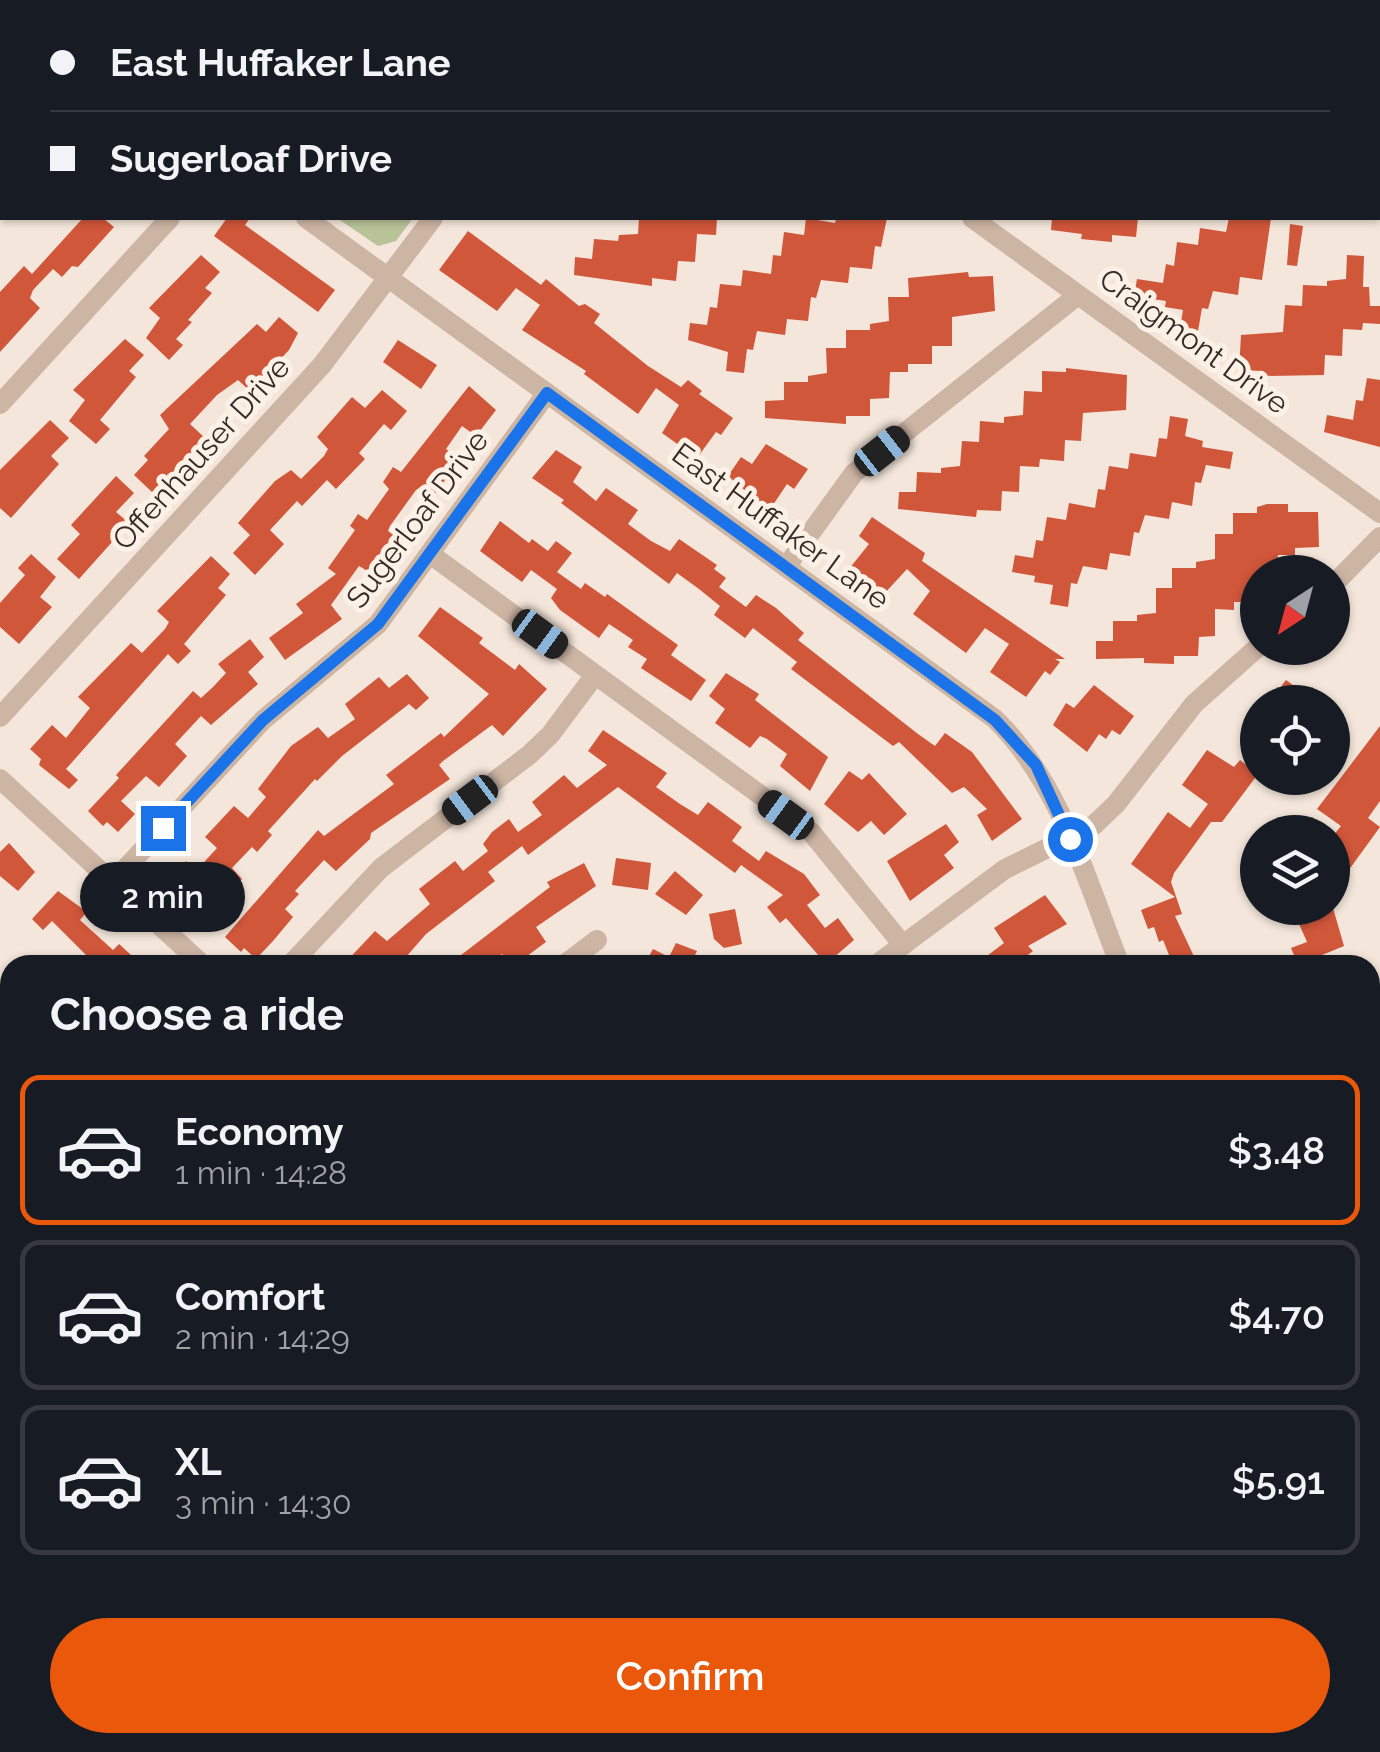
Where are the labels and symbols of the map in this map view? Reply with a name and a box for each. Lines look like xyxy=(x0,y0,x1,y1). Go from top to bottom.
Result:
street label: Craigmont Drive xyxy=(1093,261,1295,421)
street label: Offenhauser Drive xyxy=(105,349,297,557)
car xyxy=(849,421,915,481)
street label: Sugerloaf Drive xyxy=(339,423,495,615)
street label: East Huffaker Lane xyxy=(666,436,896,616)
north arrow xyxy=(1240,555,1350,665)
car xyxy=(507,604,573,664)
car xyxy=(437,770,503,830)
car xyxy=(753,785,819,845)
route end xyxy=(141,806,186,851)
route start xyxy=(1048,817,1093,862)
callout: 2 min xyxy=(80,863,246,933)

